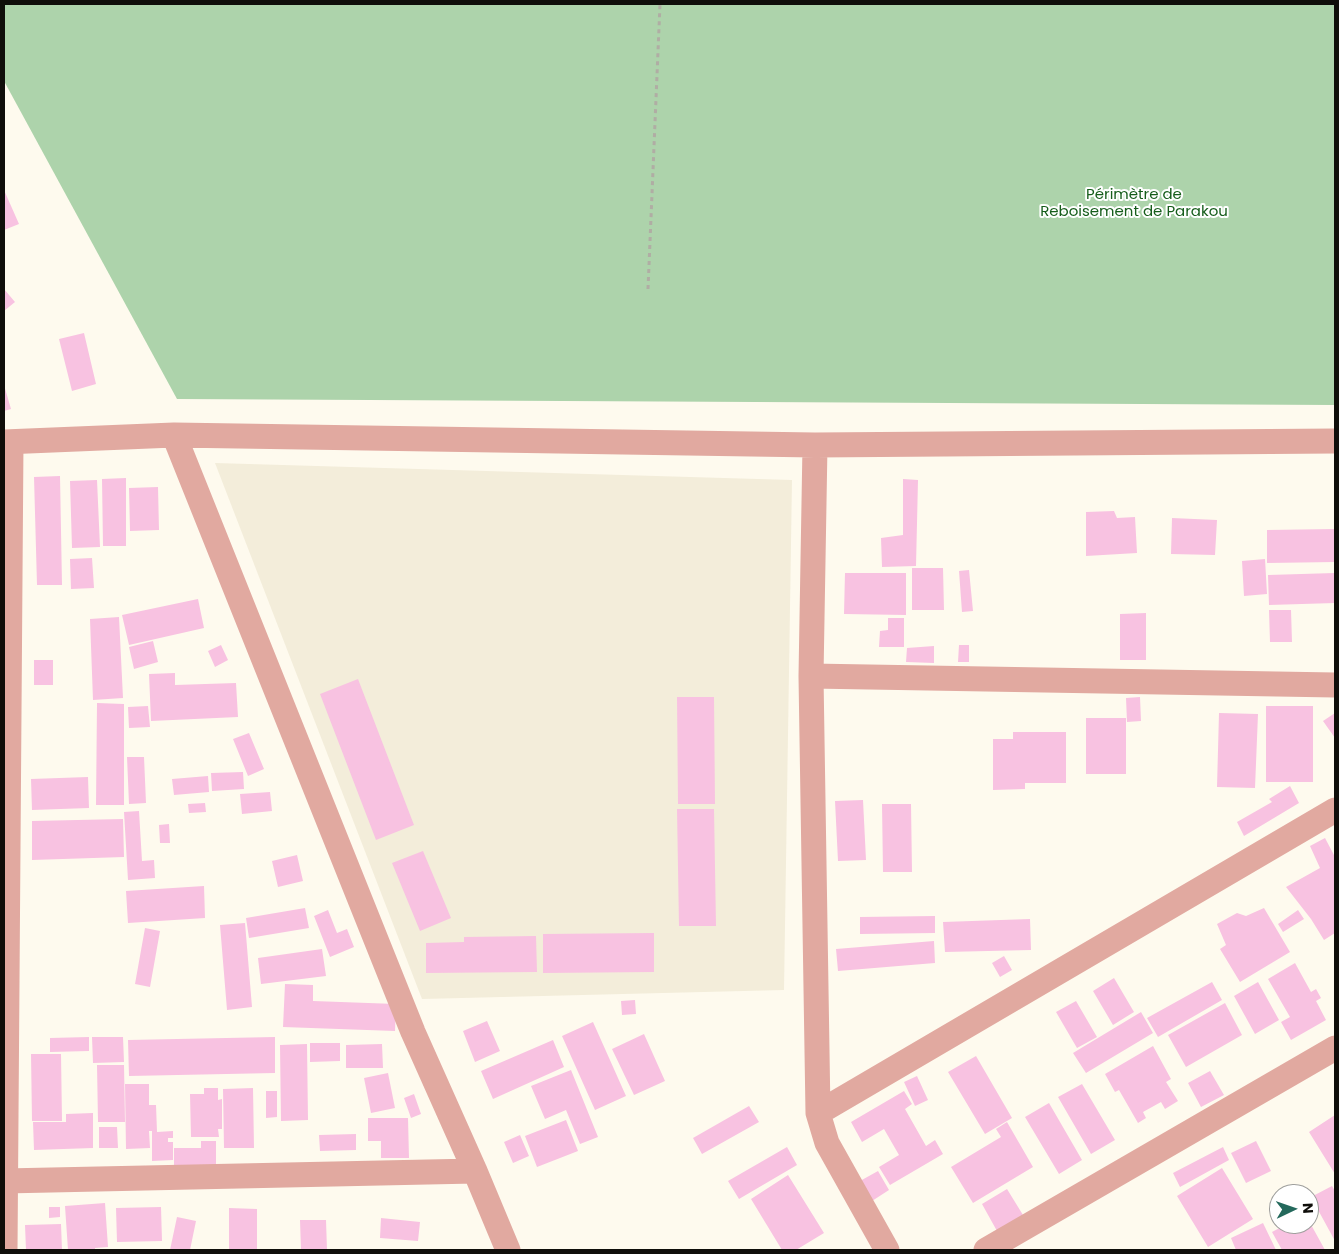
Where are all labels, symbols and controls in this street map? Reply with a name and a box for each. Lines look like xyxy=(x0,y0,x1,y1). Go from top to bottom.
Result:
park label: Périmètre de Reboisement de Parakou xyxy=(1040,186,1228,221)
north arrow xyxy=(1269,1184,1319,1234)
text: N xyxy=(1298,1202,1318,1214)

